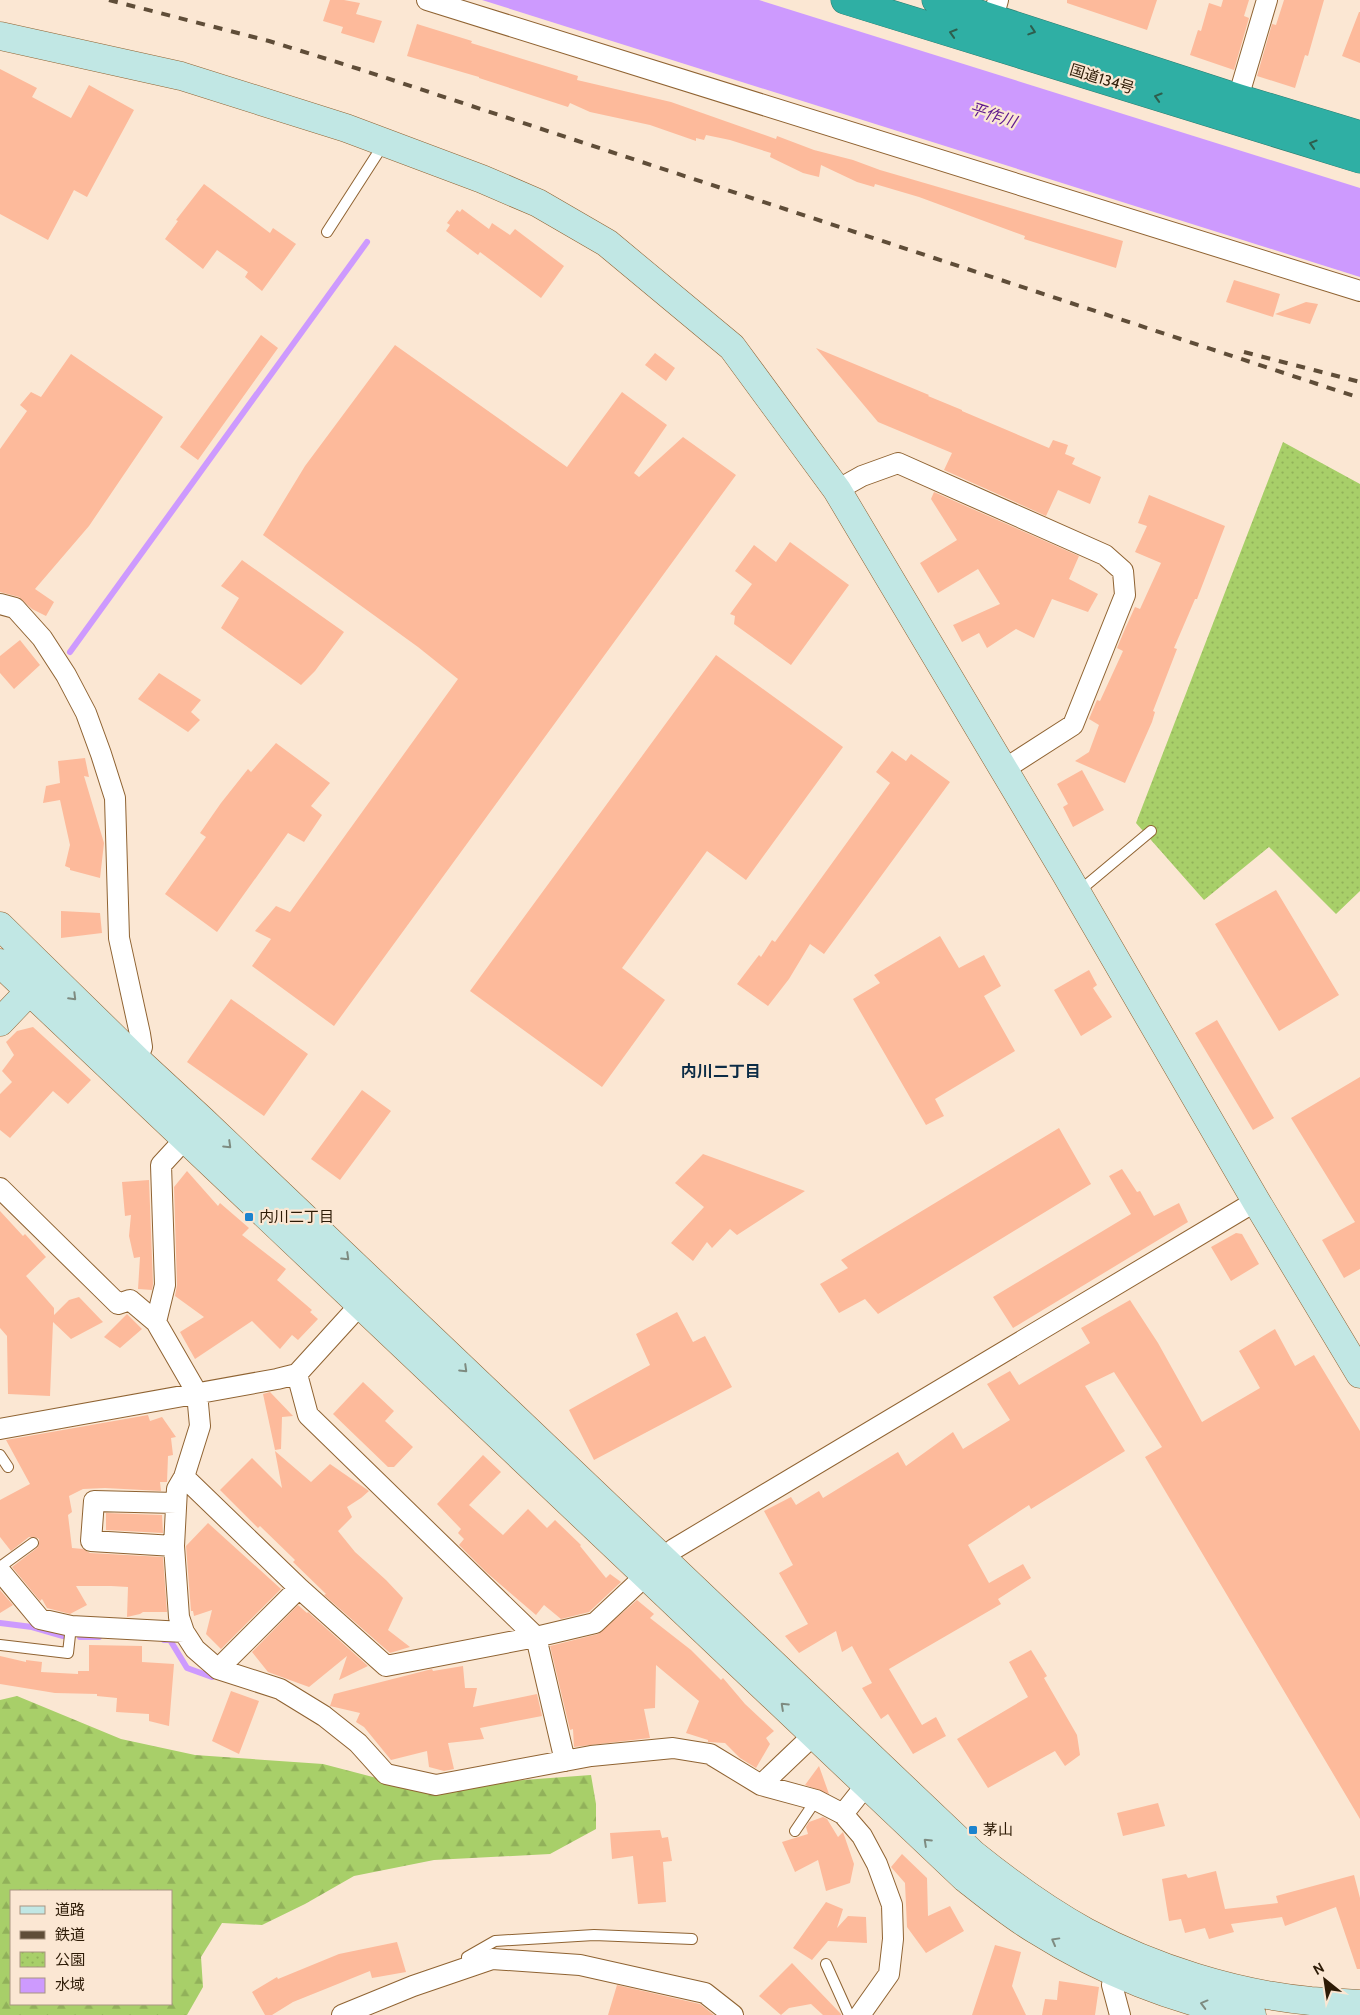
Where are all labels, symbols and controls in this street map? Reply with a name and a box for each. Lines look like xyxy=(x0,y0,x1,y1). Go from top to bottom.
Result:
one-way arrow xyxy=(1028,26,1036,36)
one-way arrow xyxy=(949,29,957,39)
street label: 国道134号 xyxy=(1067,61,1137,97)
one-way arrow xyxy=(1154,92,1163,102)
water label: 平作川 xyxy=(967,99,1021,132)
one-way arrow xyxy=(1310,140,1318,150)
one-way arrow xyxy=(67,991,76,1000)
district label: 内川二丁目 xyxy=(681,1062,761,1081)
one-way arrow xyxy=(223,1139,232,1148)
place label: 内川二丁目 xyxy=(259,1208,334,1226)
marker: 内川二丁目 xyxy=(243,1211,255,1223)
one-way arrow xyxy=(340,1251,349,1260)
one-way arrow xyxy=(458,1363,467,1372)
one-way arrow xyxy=(780,1703,789,1712)
place label: 茅山 xyxy=(983,1821,1013,1839)
marker: 茅山 xyxy=(967,1824,979,1836)
one-way arrow xyxy=(923,1839,932,1848)
legend xyxy=(10,1890,172,2005)
text: 道路 xyxy=(55,1901,85,1919)
text: 鉄道 xyxy=(55,1926,85,1944)
one-way arrow xyxy=(1052,1937,1061,1947)
text: 公園 xyxy=(55,1951,85,1969)
north arrow xyxy=(1300,1955,1350,2005)
text: N xyxy=(1310,1958,1327,1979)
text: 水域 xyxy=(55,1976,85,1994)
one-way arrow xyxy=(1200,1999,1209,2010)

